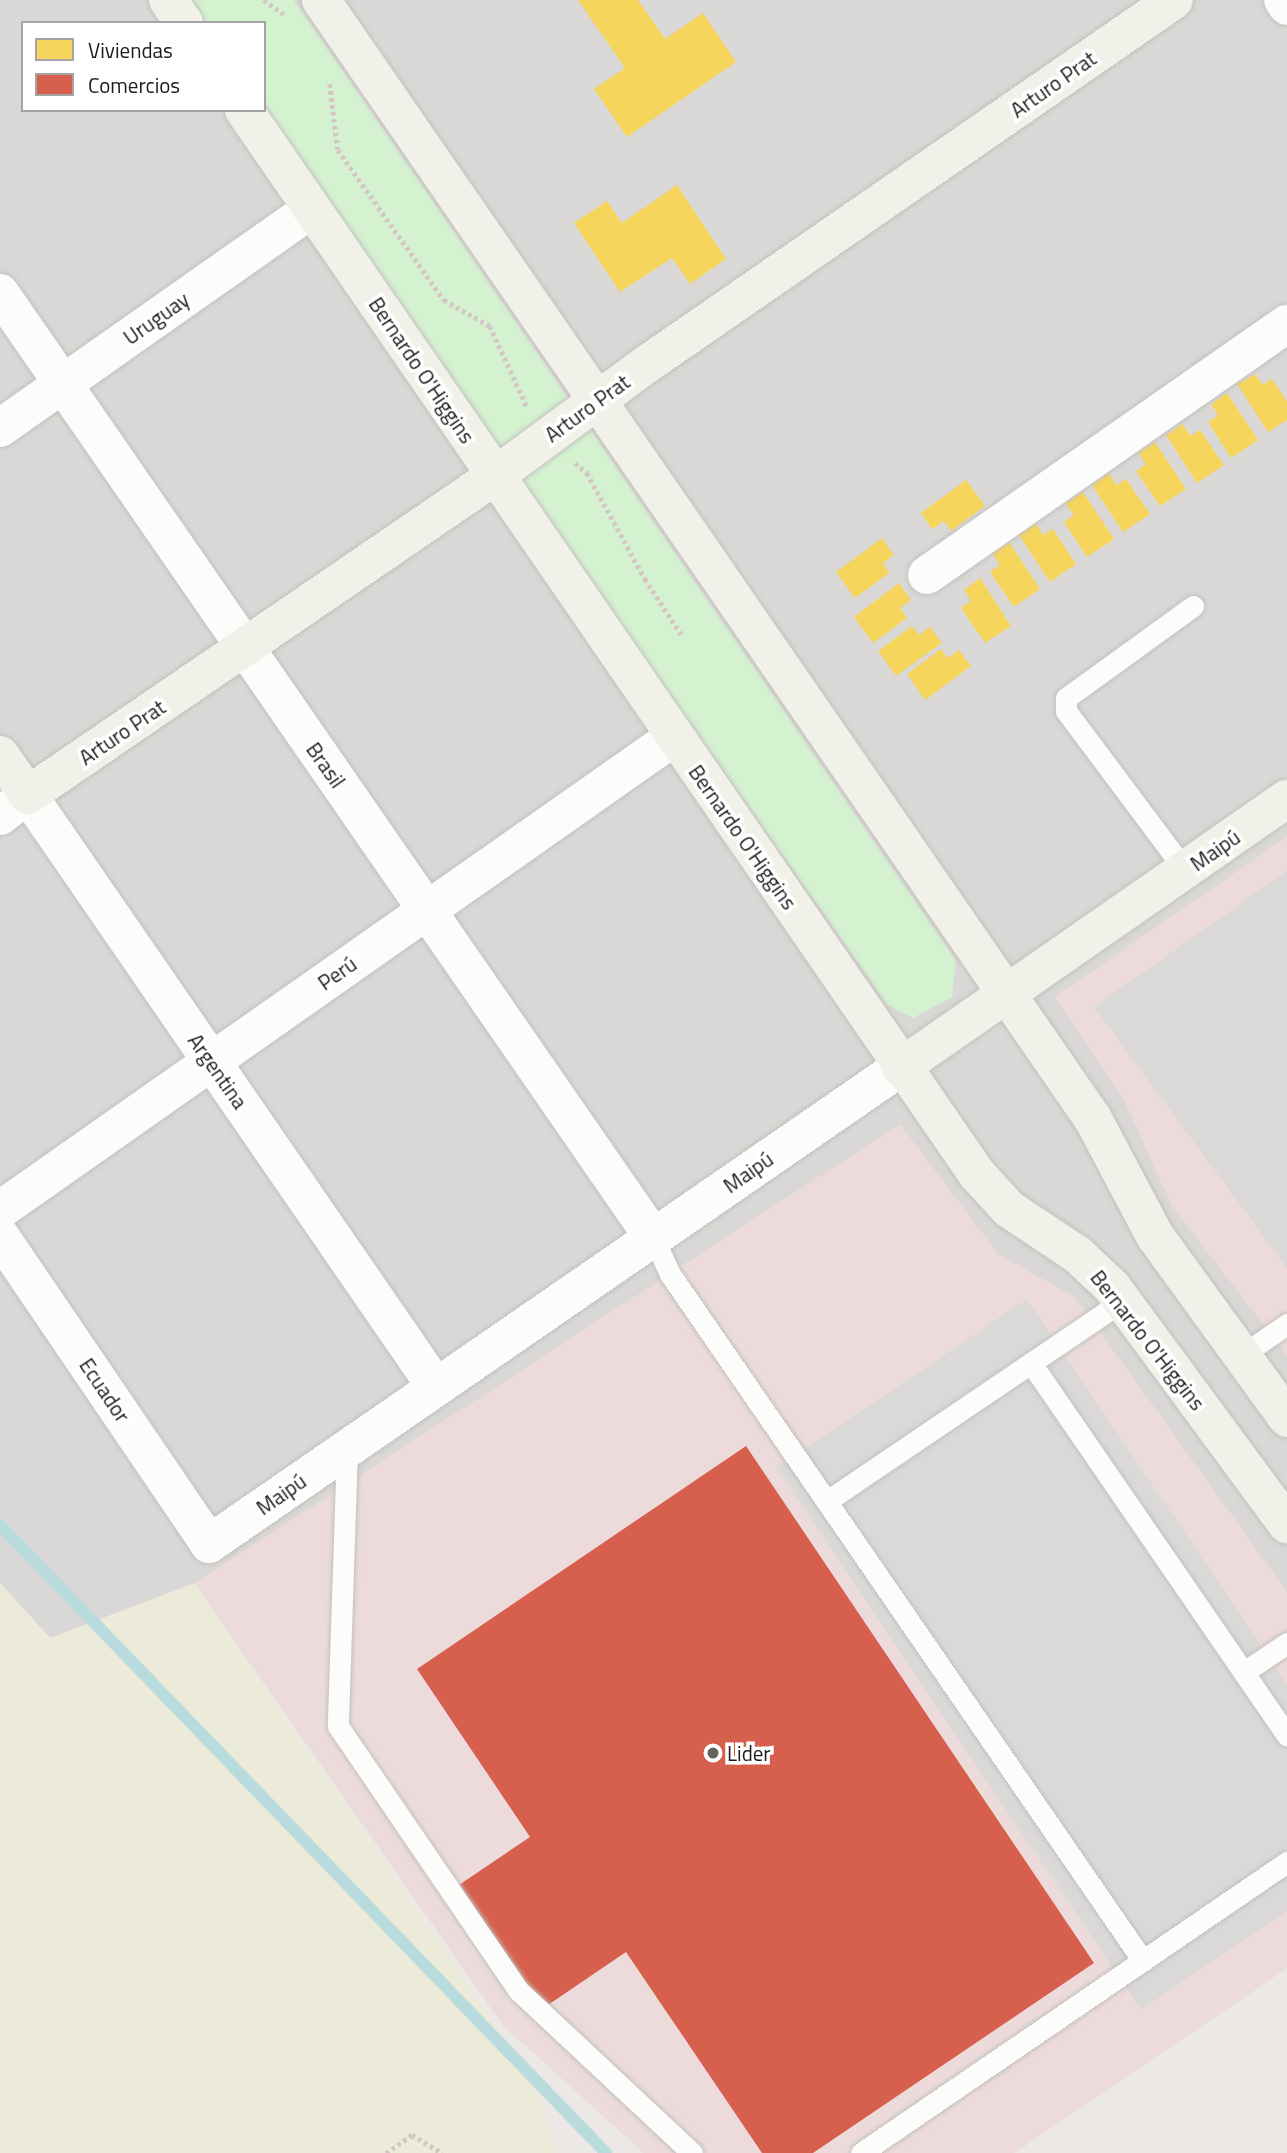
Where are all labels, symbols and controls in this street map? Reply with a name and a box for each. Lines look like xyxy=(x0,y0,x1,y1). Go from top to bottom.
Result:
legend xyxy=(21,21,266,112)
text: Viviendas xyxy=(88,34,173,66)
street label: Arturo Prat xyxy=(1005,45,1101,123)
text: Comercios xyxy=(88,69,180,101)
street label: Uruguay xyxy=(118,286,194,350)
street label: Bernardo O'Higgins xyxy=(364,292,480,448)
street label: Arturo Prat xyxy=(540,369,634,447)
street label: Arturo Prat xyxy=(74,694,170,770)
street label: Brasil xyxy=(301,737,351,793)
street label: Bernardo O'Higgins xyxy=(684,760,802,914)
street label: Maipú xyxy=(1185,824,1245,876)
street label: Perú xyxy=(313,951,361,995)
street label: Argentina xyxy=(183,1029,253,1113)
street label: Maipú xyxy=(718,1146,778,1198)
street label: Bernardo O'Higgins xyxy=(1086,1265,1210,1415)
street label: Ecuador xyxy=(75,1353,135,1427)
street label: Maipú xyxy=(251,1468,311,1520)
place label: Lider xyxy=(727,1740,771,1766)
marker: Lider xyxy=(705,1745,721,1761)

